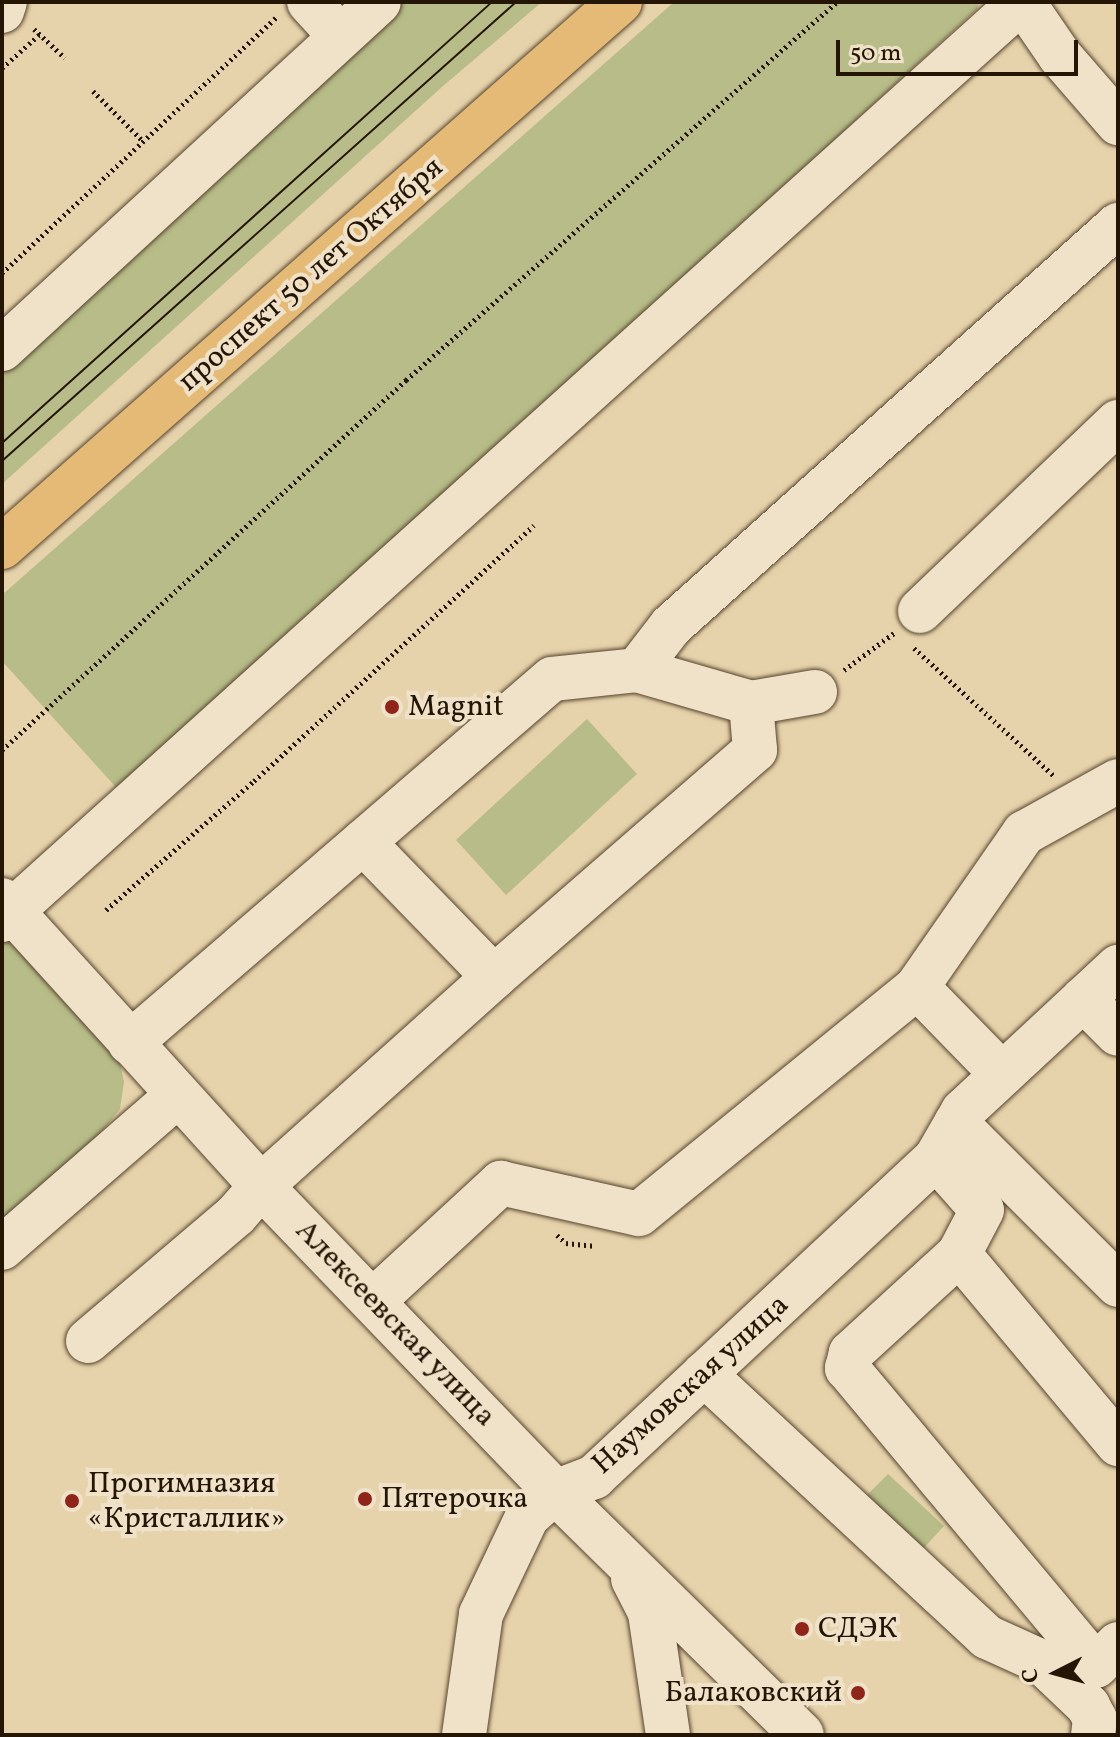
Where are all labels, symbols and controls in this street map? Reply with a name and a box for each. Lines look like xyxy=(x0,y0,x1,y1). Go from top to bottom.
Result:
scale bar xyxy=(840,24,1082,74)
text: 50 m xyxy=(850,37,902,71)
street label: проспект 50 лет Октября xyxy=(171,150,451,400)
place label: Magnit xyxy=(408,689,504,725)
marker: Magnit xyxy=(383,698,401,716)
street label: Алексеевская улица xyxy=(287,1213,503,1435)
street label: Наумовская улица xyxy=(585,1287,797,1483)
place label: Прогимназия «Кристаллик» xyxy=(88,1466,285,1536)
place label: Пятерочка xyxy=(381,1481,528,1517)
marker: Пятерочка xyxy=(356,1490,374,1508)
marker: Прогимназия «Кристаллик» xyxy=(63,1492,81,1510)
place label: СДЭК xyxy=(818,1611,897,1647)
marker: СДЭК xyxy=(793,1620,811,1638)
north arrow xyxy=(1016,1633,1096,1713)
text: С xyxy=(1015,1667,1048,1684)
place label: Балаковский xyxy=(665,1675,842,1711)
marker: Балаковский xyxy=(849,1684,867,1702)

